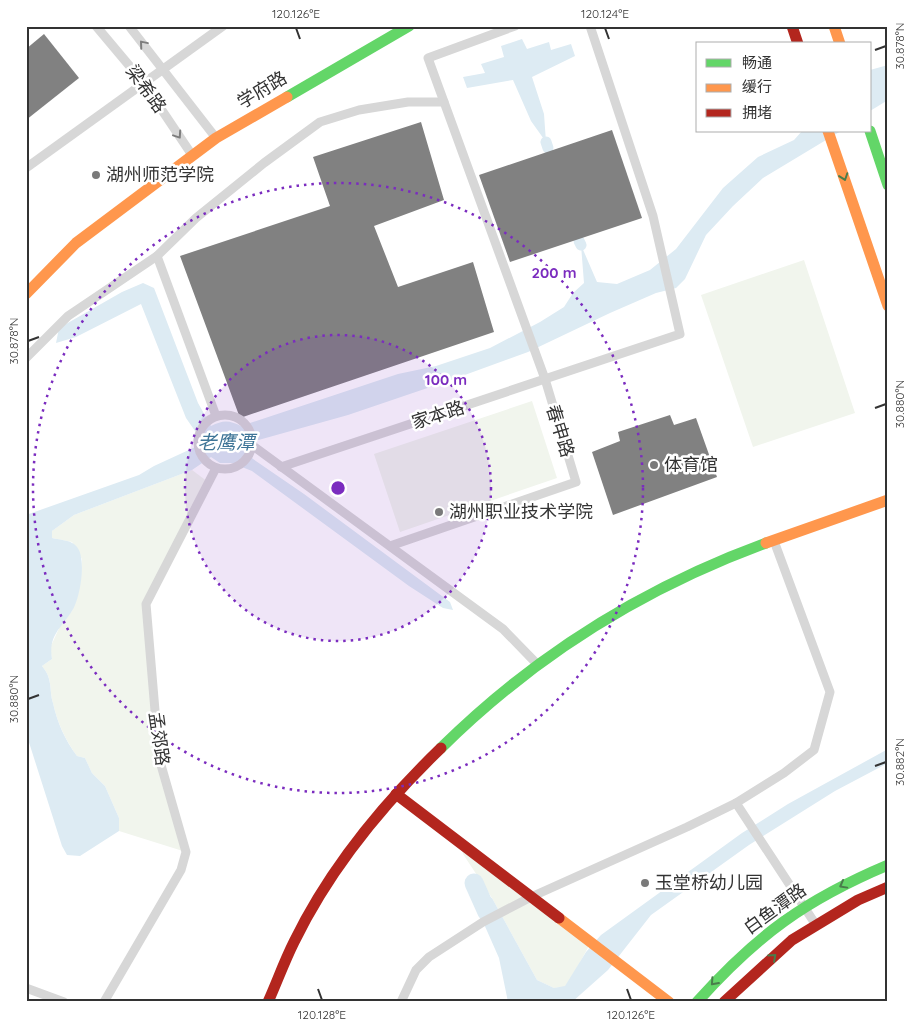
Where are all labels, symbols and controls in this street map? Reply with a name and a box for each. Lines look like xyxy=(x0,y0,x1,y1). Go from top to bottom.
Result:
text: 120.126°E xyxy=(272,6,320,21)
text: 120.124°E xyxy=(581,6,629,21)
text: 30.878°N xyxy=(892,22,907,70)
one-way arrow xyxy=(140,40,149,49)
legend xyxy=(696,42,872,132)
text: 畅通 xyxy=(742,53,772,72)
street label: 梁希路 xyxy=(121,60,172,117)
street label: 学府路 xyxy=(233,66,291,113)
text: 缓行 xyxy=(742,77,772,96)
text: 拥堵 xyxy=(742,103,772,122)
one-way arrow xyxy=(172,129,181,139)
place label: 湖州师范学院 xyxy=(106,163,214,186)
marker: 湖州师范学院 xyxy=(90,169,102,181)
one-way arrow xyxy=(838,173,848,181)
text: 200 m xyxy=(532,263,577,282)
text: 30.878°N xyxy=(6,317,21,365)
text: 100 m xyxy=(425,370,467,389)
text: 30.880°N xyxy=(892,380,907,428)
street label: 家本路 xyxy=(409,395,467,434)
street label: 春申路 xyxy=(542,402,579,460)
water label: 老鹰潭 xyxy=(197,430,257,454)
place label: 体育馆 xyxy=(664,453,718,476)
marker: 体育馆 xyxy=(648,459,660,471)
centre of rings xyxy=(329,479,347,497)
place label: 湖州职业技术学院 xyxy=(449,500,593,523)
marker: 湖州职业技术学院 xyxy=(433,506,445,518)
text: 30.880°N xyxy=(6,675,21,723)
street label: 孟郊路 xyxy=(144,711,175,767)
text: 30.882°N xyxy=(892,738,907,786)
place label: 玉堂桥幼儿园 xyxy=(655,871,763,894)
marker: 玉堂桥幼儿园 xyxy=(639,877,651,889)
street label: 白鱼潭路 xyxy=(739,878,811,939)
one-way arrow xyxy=(840,878,849,888)
one-way arrow xyxy=(767,953,776,962)
one-way arrow xyxy=(711,977,720,986)
text: 120.128°E xyxy=(298,1007,346,1022)
text: 120.126°E xyxy=(607,1007,655,1022)

